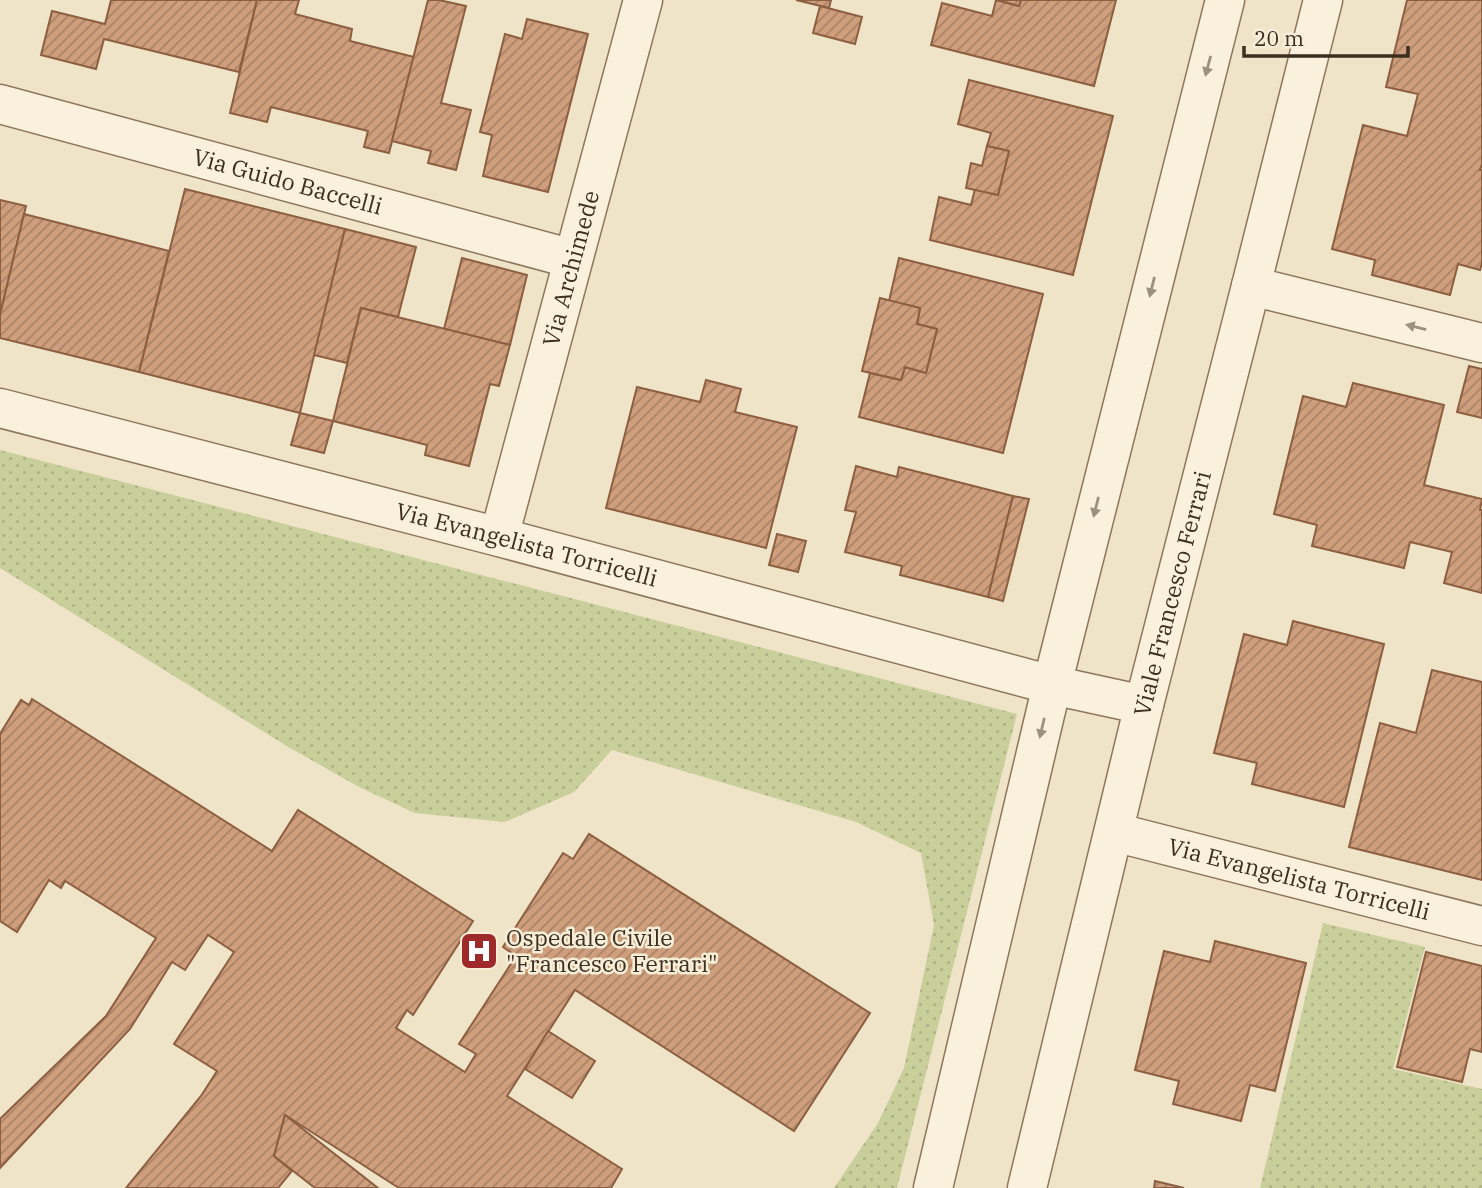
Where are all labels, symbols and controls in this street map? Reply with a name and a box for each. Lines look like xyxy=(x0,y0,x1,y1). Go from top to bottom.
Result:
scale bar xyxy=(1244,14,1408,58)
text: 20 m xyxy=(1254,24,1304,52)
one-way arrow xyxy=(1202,55,1213,77)
street label: Via Guido Baccelli xyxy=(190,141,386,221)
street label: Via Archimede xyxy=(535,187,605,349)
one-way arrow xyxy=(1146,276,1157,298)
one-way arrow xyxy=(1405,321,1427,332)
street label: Viale Francesco Ferrari xyxy=(1126,468,1217,719)
street label: Via Evangelista Torricelli xyxy=(393,495,661,593)
one-way arrow xyxy=(1090,496,1101,518)
one-way arrow xyxy=(1036,717,1047,739)
street label: Via Evangelista Torricelli xyxy=(1165,830,1434,926)
place label: Ospedale Civile "Francesco Ferrari" xyxy=(506,922,718,978)
hospital icon: Ospedale Civile "Francesco Ferrari" xyxy=(458,930,500,972)

